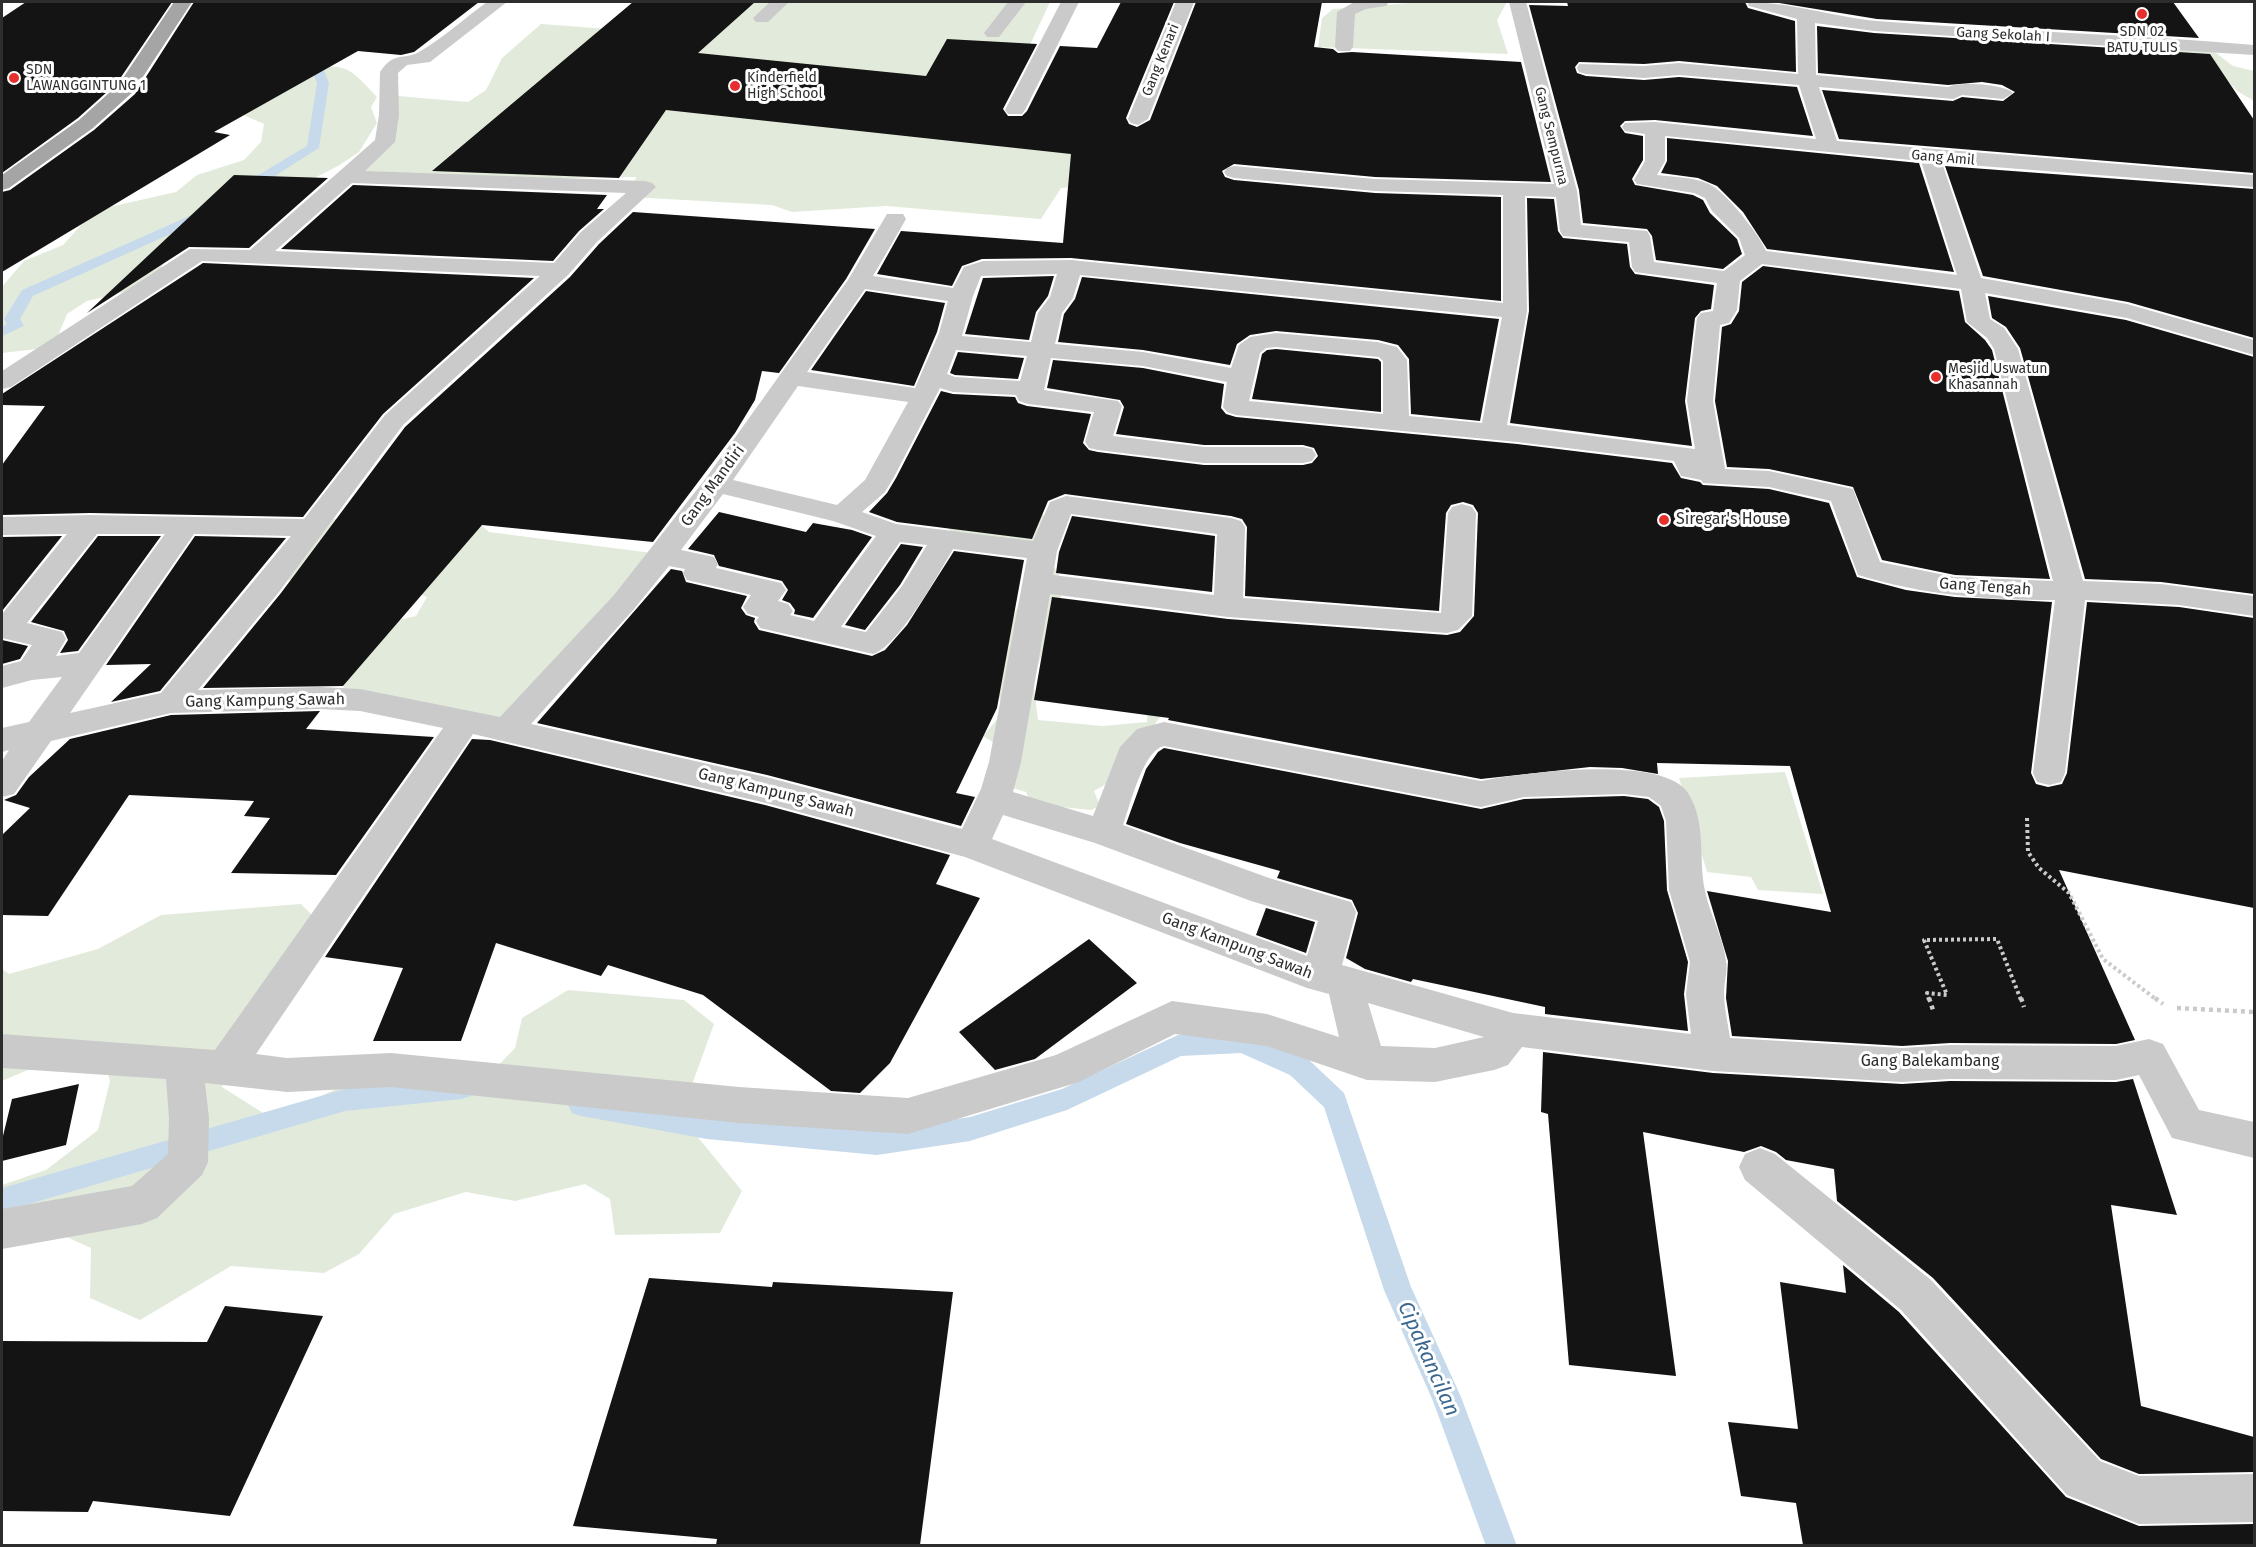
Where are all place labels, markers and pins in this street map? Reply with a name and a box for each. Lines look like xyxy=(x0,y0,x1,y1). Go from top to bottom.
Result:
marker: SDN 02 BATU TULIS xyxy=(2135,7,2149,21)
place label: SDN 02 BATU TULIS xyxy=(2106,24,2178,56)
place label: SDN LAWANGGINTUNG 1 xyxy=(26,62,146,94)
place label: Kinderfield High School xyxy=(747,70,823,102)
marker: SDN LAWANGGINTUNG 1 xyxy=(7,71,21,85)
marker: Kinderfield High School xyxy=(728,79,742,93)
place label: Mesjid Uswatun Khasannah xyxy=(1948,361,2048,394)
marker: Mesjid Uswatun Khasannah xyxy=(1929,370,1943,384)
place label: Siregar's House xyxy=(1676,510,1787,530)
marker: Siregar's House xyxy=(1657,513,1671,527)

